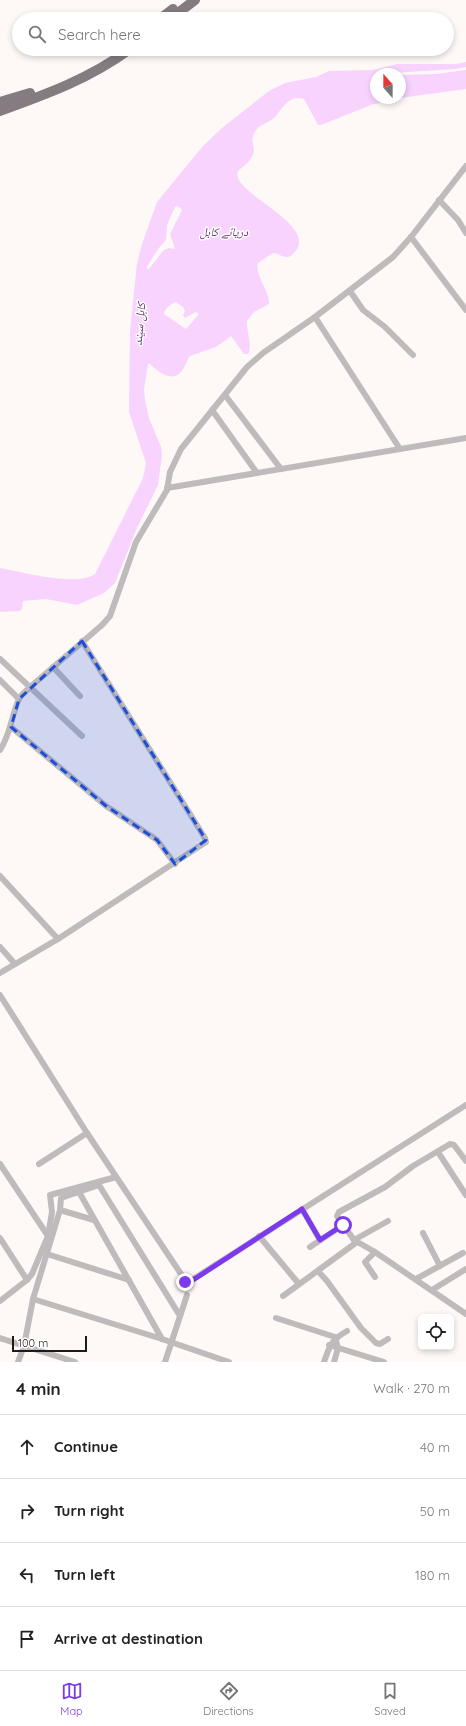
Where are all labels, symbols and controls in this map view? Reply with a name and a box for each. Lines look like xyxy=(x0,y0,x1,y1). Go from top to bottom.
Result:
search box xyxy=(12,12,454,56)
icon: search xyxy=(26,23,48,45)
text: Search here xyxy=(58,25,141,44)
north arrow xyxy=(370,68,406,104)
water label: دریائے کابل xyxy=(200,224,248,240)
water label: کابل سيند xyxy=(130,300,150,346)
route start xyxy=(334,1216,352,1234)
route end xyxy=(176,1273,194,1291)
map controls xyxy=(418,1314,454,1350)
button: locate xyxy=(418,1314,454,1350)
scale bar xyxy=(12,1334,87,1353)
text: 100 m xyxy=(18,1336,48,1350)
text: 4 min xyxy=(16,1378,61,1399)
text: Walk · 270 m xyxy=(373,1380,450,1396)
icon: ahead xyxy=(16,1436,38,1458)
text: Continue xyxy=(54,1437,118,1456)
text: 40 m xyxy=(420,1439,450,1455)
icon: right xyxy=(16,1500,38,1522)
text: Turn right xyxy=(54,1501,125,1520)
text: 50 m xyxy=(420,1503,450,1519)
icon: left xyxy=(16,1564,38,1586)
text: Turn left xyxy=(54,1565,116,1584)
text: 180 m xyxy=(415,1567,450,1583)
icon: arrive xyxy=(16,1628,38,1650)
text: Arrive at destination xyxy=(54,1629,203,1648)
tab: Map xyxy=(60,1680,83,1718)
tab: Directions xyxy=(203,1680,254,1718)
tab: Saved xyxy=(374,1680,406,1718)

